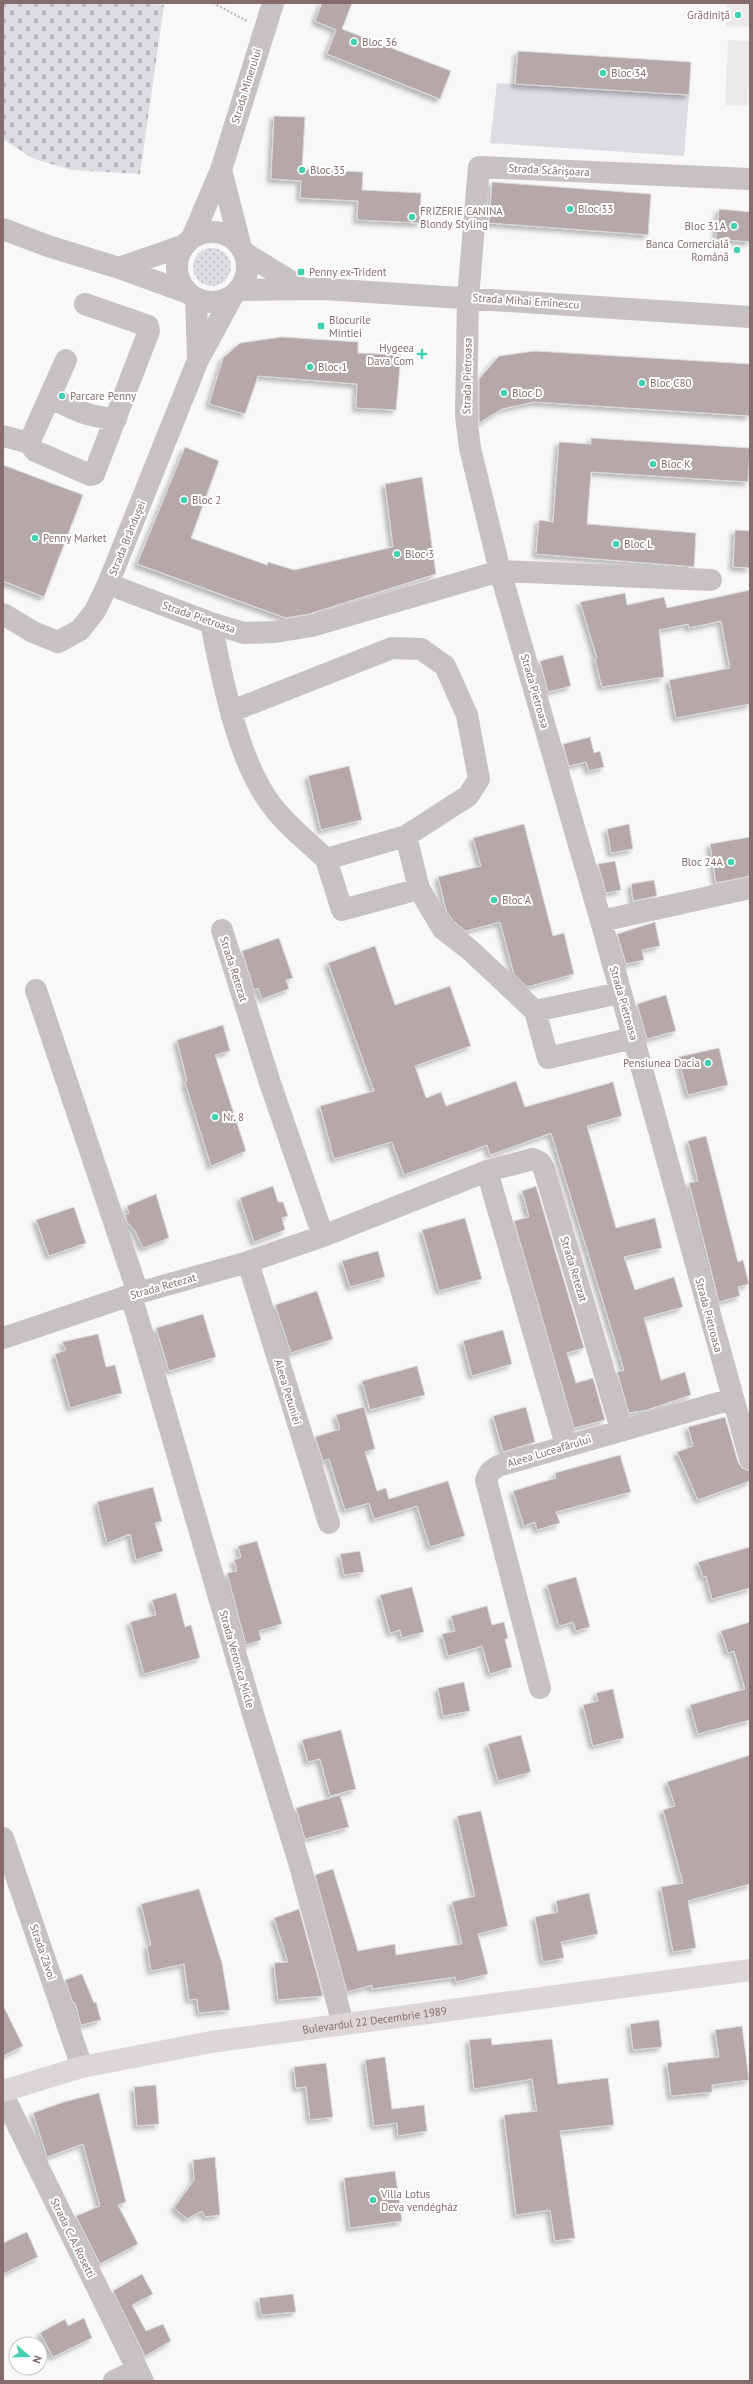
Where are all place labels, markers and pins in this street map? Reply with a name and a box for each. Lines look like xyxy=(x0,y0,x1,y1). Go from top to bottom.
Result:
place label: Grădiniță xyxy=(687,8,730,22)
marker: Grădiniță xyxy=(733,10,743,20)
place label: Bloc 36 xyxy=(362,35,397,49)
marker: Bloc 36 xyxy=(349,37,359,47)
place label: Bloc 34 xyxy=(611,66,646,80)
marker: Bloc 34 xyxy=(598,68,608,78)
place label: Bloc 35 xyxy=(310,163,345,177)
marker: Bloc 35 xyxy=(297,165,307,175)
place label: Bloc 33 xyxy=(578,202,613,216)
place label: FRIZERIE CANINA Blondy Styling xyxy=(420,204,503,231)
marker: Bloc 33 xyxy=(565,204,575,214)
marker: FRIZERIE CANINA Blondy Styling xyxy=(407,212,417,222)
place label: Bloc 31A xyxy=(684,219,727,233)
marker: Bloc 31A xyxy=(729,221,739,231)
place label: Banca Comercială Română xyxy=(646,237,729,264)
marker: Banca Comercială Română xyxy=(732,245,742,255)
place label: Penny ex-Trident xyxy=(309,265,387,279)
marker: Penny ex-Trident xyxy=(296,267,306,277)
place label: Blocurile Mintiei xyxy=(329,313,371,340)
marker: Blocurile Mintiei xyxy=(316,321,326,331)
place label: Hygeea Dava Com xyxy=(367,341,414,368)
marker: Hygeea Dava Com xyxy=(417,349,427,359)
place label: Bloc 1 xyxy=(318,360,347,374)
marker: Bloc 1 xyxy=(305,362,315,372)
place label: Bloc C80 xyxy=(650,376,691,390)
marker: Bloc C80 xyxy=(637,378,647,388)
place label: Bloc D xyxy=(512,386,542,400)
marker: Bloc D xyxy=(499,388,509,398)
place label: Parcare Penny xyxy=(70,389,137,403)
marker: Parcare Penny xyxy=(57,391,67,401)
place label: Bloc K xyxy=(661,457,691,471)
marker: Bloc K xyxy=(648,459,658,469)
place label: Bloc 2 xyxy=(192,493,221,507)
marker: Bloc 2 xyxy=(179,495,189,505)
place label: Penny Market xyxy=(43,531,107,545)
marker: Penny Market xyxy=(30,533,40,543)
place label: Bloc L xyxy=(624,537,653,551)
marker: Bloc L xyxy=(611,539,621,549)
place label: Bloc 3 xyxy=(405,547,434,561)
marker: Bloc 3 xyxy=(392,549,402,559)
place label: Bloc 24A xyxy=(681,855,724,869)
marker: Bloc 24A xyxy=(726,857,736,867)
place label: Bloc A xyxy=(502,893,532,907)
marker: Bloc A xyxy=(489,895,499,905)
place label: Pensiunea Dacia xyxy=(623,1056,700,1070)
marker: Pensiunea Dacia xyxy=(703,1058,713,1068)
place label: Nr. 8 xyxy=(223,1110,244,1124)
marker: Nr. 8 xyxy=(210,1112,220,1122)
place label: Villa Lotus Deva vendégház xyxy=(380,2187,458,2214)
marker: Villa Lotus Deva vendégház xyxy=(368,2195,378,2205)

